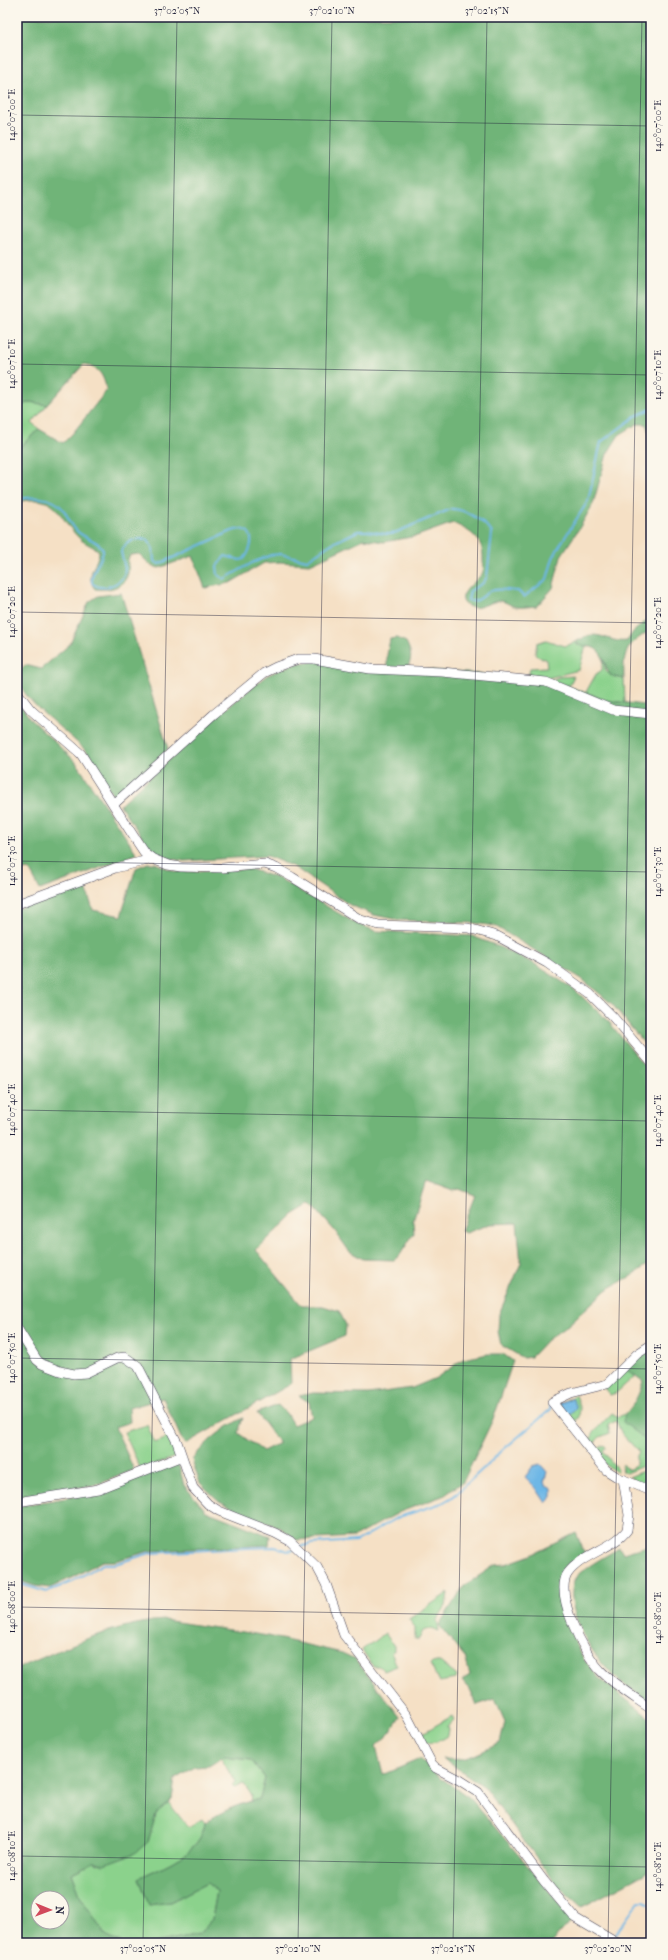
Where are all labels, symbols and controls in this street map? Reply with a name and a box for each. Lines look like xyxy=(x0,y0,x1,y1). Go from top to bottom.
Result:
text: 37°02'05"N xyxy=(154,5,201,17)
text: 37°02'10"N xyxy=(309,5,355,17)
text: 37°02'15"N xyxy=(465,5,510,17)
text: 140°07'00"E xyxy=(6,89,18,141)
text: 140°07'00"E xyxy=(652,100,664,152)
text: 140°07'10"E xyxy=(6,339,18,389)
text: 140°07'10"E xyxy=(652,350,664,400)
text: 140°07'20"E xyxy=(6,586,18,638)
text: 140°07'20"E xyxy=(652,597,664,649)
text: 140°07'30"E xyxy=(6,836,18,886)
text: 140°07'30"E xyxy=(652,847,664,897)
text: 140°07'40"E xyxy=(6,1084,18,1136)
text: 140°07'40"E xyxy=(652,1095,664,1147)
text: 140°07'50"E xyxy=(6,1333,18,1383)
text: 140°07'50"E xyxy=(652,1344,664,1394)
text: 140°08'00"E xyxy=(6,1581,18,1633)
text: 140°08'00"E xyxy=(652,1592,664,1644)
text: 140°08'10"E xyxy=(6,1831,18,1881)
text: 140°08'10"E xyxy=(652,1842,664,1892)
north arrow xyxy=(30,1890,70,1930)
text: N xyxy=(53,1906,66,1915)
text: 37°02'05"N xyxy=(120,1943,167,1955)
text: 37°02'10"N xyxy=(275,1943,321,1955)
text: 37°02'15"N xyxy=(431,1943,476,1955)
text: 37°02'20"N xyxy=(584,1943,632,1955)

